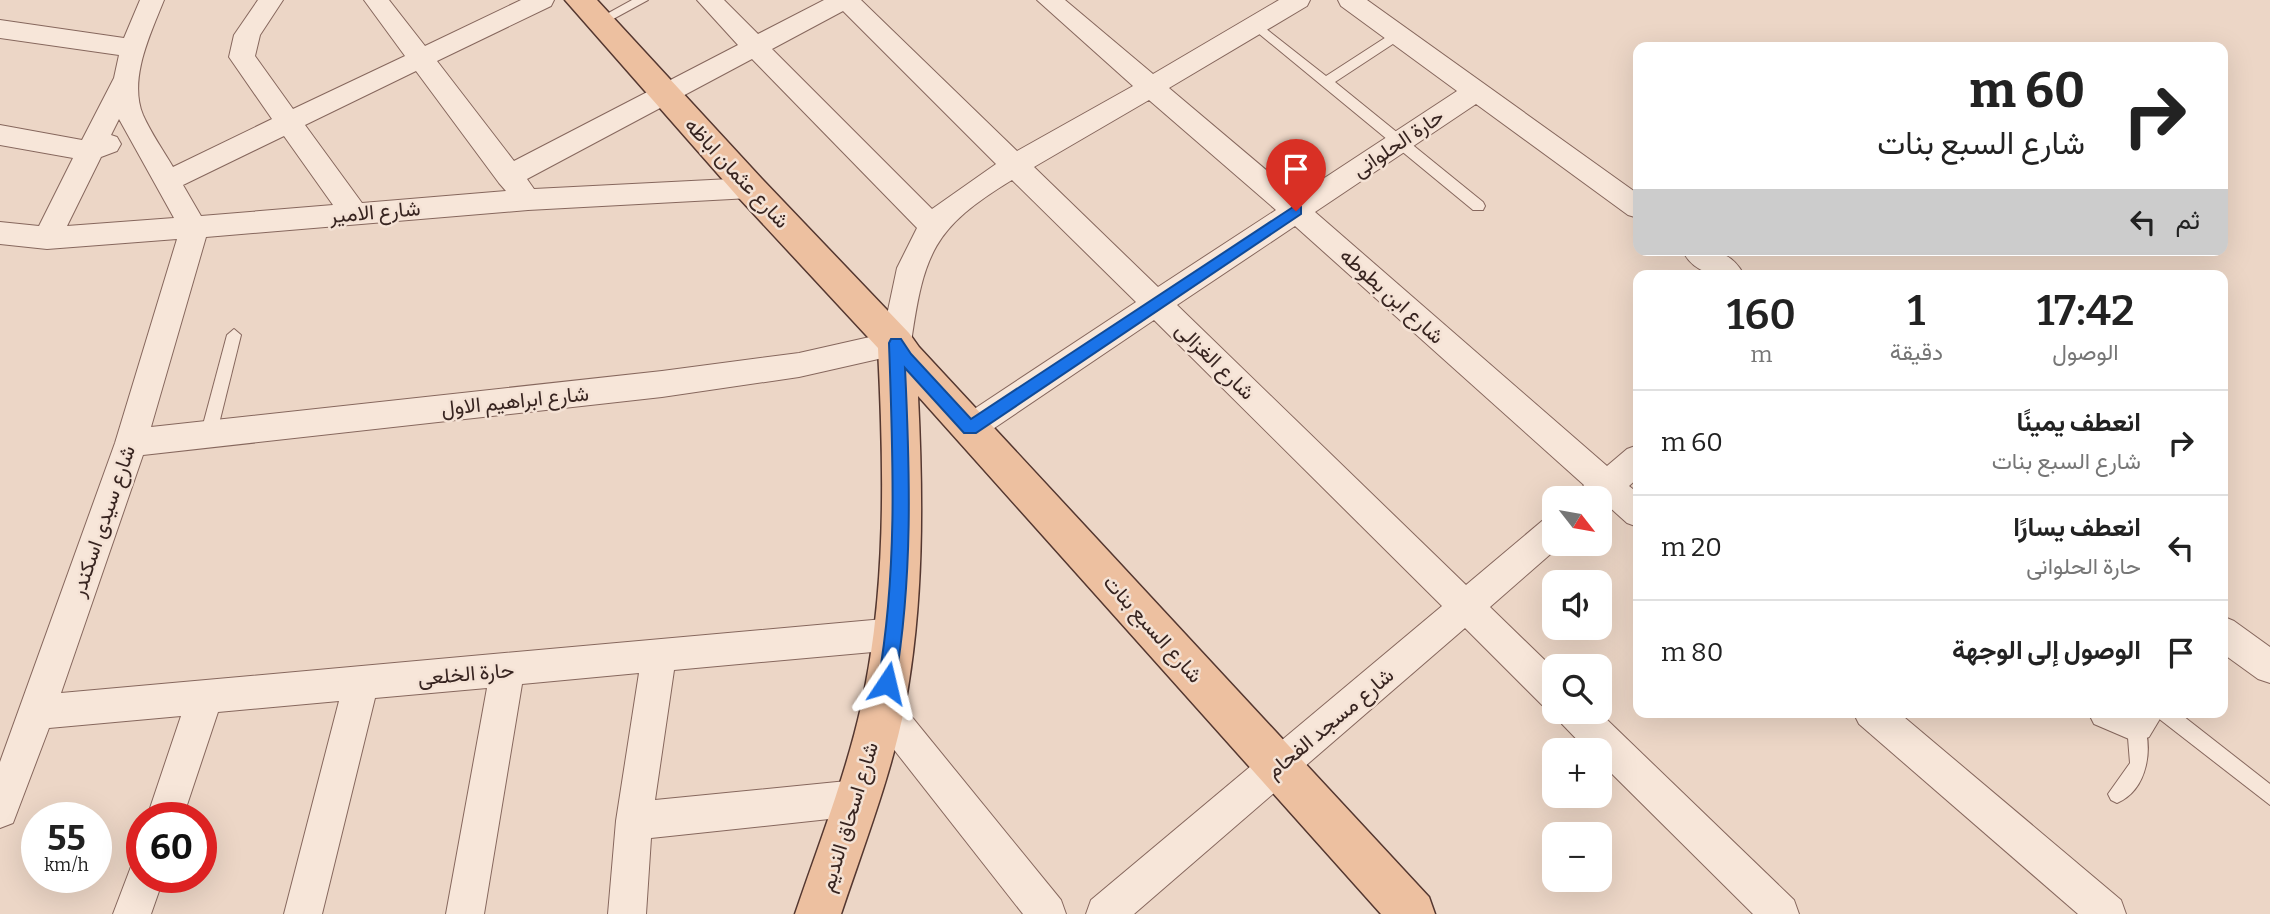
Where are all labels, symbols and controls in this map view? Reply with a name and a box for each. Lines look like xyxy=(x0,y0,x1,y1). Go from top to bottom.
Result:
text: 60 m xyxy=(1969,61,2085,120)
icon: right xyxy=(2109,70,2200,161)
street label: حارة الحلوانى xyxy=(1347,103,1449,183)
street label: شارع عثمان اباظه xyxy=(678,112,795,234)
text: شارع السبع بنات xyxy=(1877,124,2085,162)
pin xyxy=(1266,139,1326,211)
icon: arrive xyxy=(1277,150,1315,188)
street label: شارع الامير xyxy=(328,195,421,230)
icon: left xyxy=(2124,203,2162,241)
text: ثم xyxy=(2176,205,2200,236)
street label: شارع ابن بطوطه xyxy=(1334,242,1449,350)
text: 1 xyxy=(1907,286,1925,336)
text: 17:42 xyxy=(2037,286,2134,336)
text: 160 xyxy=(1727,290,1796,340)
street label: شارع الغزالى xyxy=(1169,317,1260,406)
text: دقيقة xyxy=(1890,338,1943,366)
text: الوصول xyxy=(2052,338,2119,366)
text: m xyxy=(1750,340,1772,368)
street label: شارع ابراهيم الاول xyxy=(440,380,590,423)
text: انعطف يمينًا xyxy=(2016,407,2141,438)
icon: right xyxy=(2162,424,2200,462)
text: 60 m xyxy=(1661,427,1723,458)
street label: شارع سيدى اسكندر xyxy=(65,442,142,601)
text: شارع السبع بنات xyxy=(1992,447,2141,475)
north arrow xyxy=(1542,486,1612,556)
map controls xyxy=(1542,486,1612,892)
text: انعطف يسارًا xyxy=(2013,512,2141,543)
icon: left xyxy=(2162,529,2200,567)
text: 20 m xyxy=(1661,532,1722,563)
text: حارة الحلوانى xyxy=(2026,552,2141,580)
street label: شارع السبع بنات xyxy=(1097,570,1208,689)
button: sound xyxy=(1542,570,1612,640)
icon: arrive xyxy=(2162,634,2200,672)
text: الوصول إلى الوجهة xyxy=(1952,635,2141,666)
text: 80 m xyxy=(1661,637,1723,668)
position arrow xyxy=(850,646,924,720)
button: search xyxy=(1542,654,1612,724)
street label: حارة الخلعى xyxy=(417,657,515,691)
street label: شارع مسجد الفحام xyxy=(1261,662,1400,785)
button: + xyxy=(1542,738,1612,808)
street label: شارع اسحاق النديم xyxy=(814,739,885,895)
speed limit sign: 60 xyxy=(126,802,217,893)
text: 55 xyxy=(47,817,86,859)
button: − xyxy=(1542,822,1612,892)
text: km/h xyxy=(44,854,89,876)

